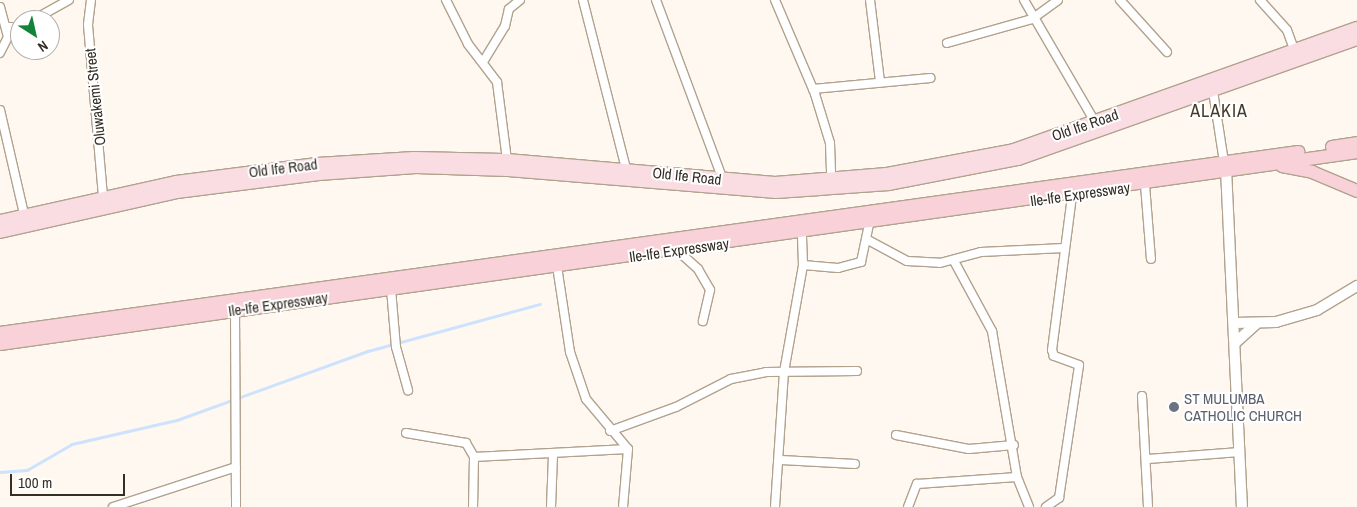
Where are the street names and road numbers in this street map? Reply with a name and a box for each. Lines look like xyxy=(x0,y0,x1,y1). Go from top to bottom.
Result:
street label: Oluwakemi Street xyxy=(81,47,109,147)
street label: Old Ife Road xyxy=(1049,105,1121,145)
street label: Old Ife Road xyxy=(248,155,318,181)
street label: Old Ife Road xyxy=(652,163,722,189)
street label: Ile-Ife Expressway xyxy=(1029,178,1131,210)
street label: Ile-Ife Expressway xyxy=(628,234,730,266)
street label: Ile-Ife Expressway xyxy=(227,288,329,320)

